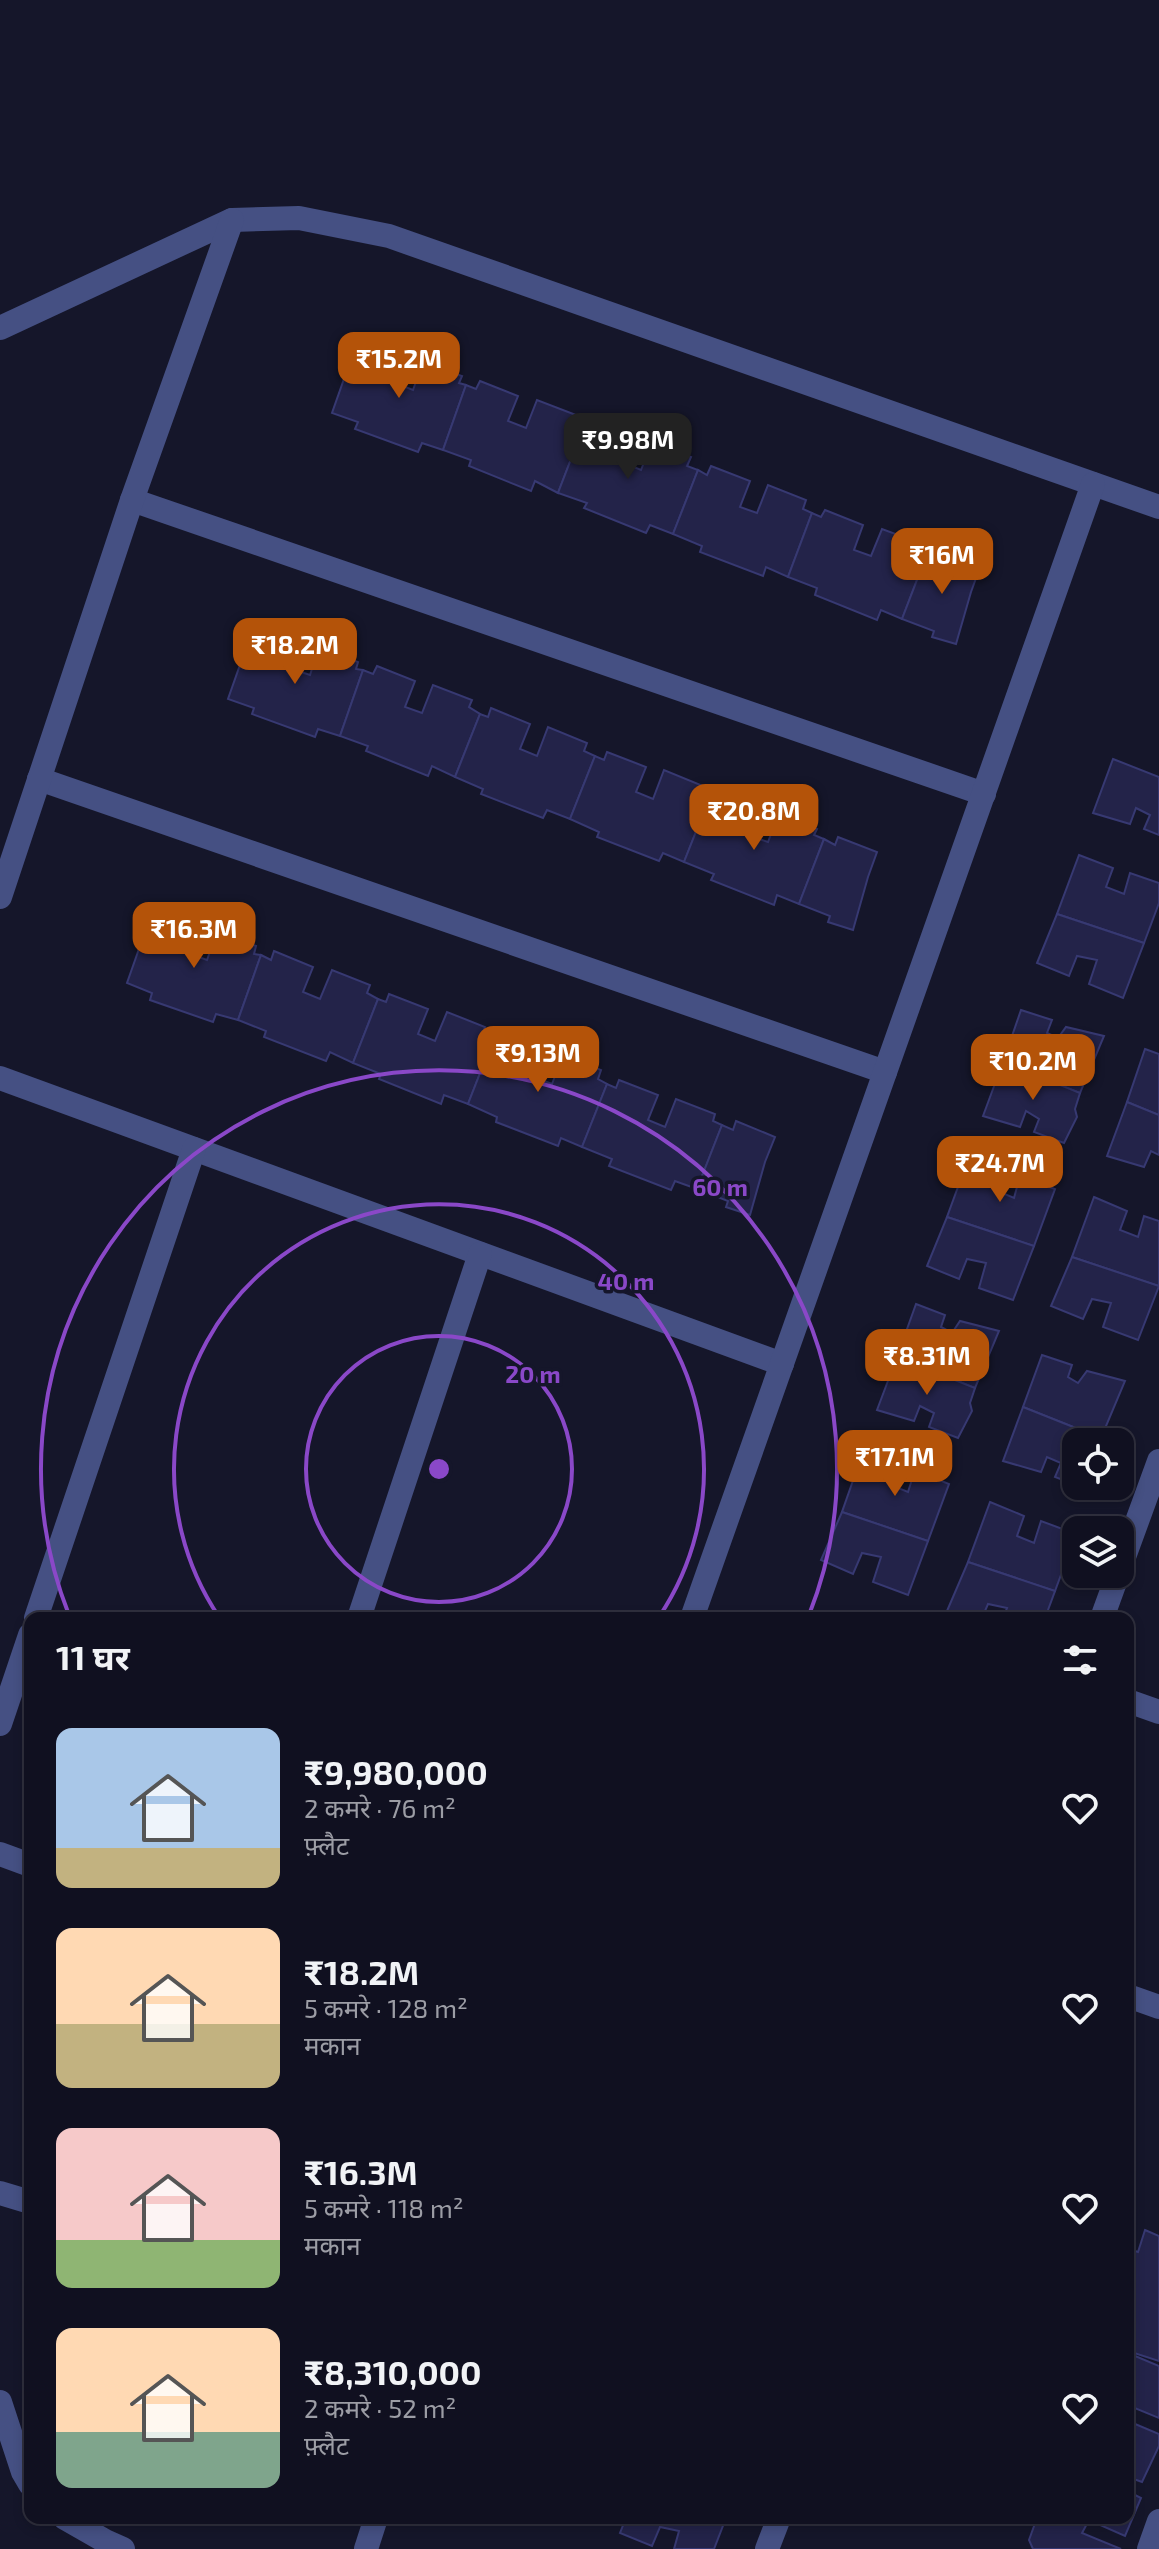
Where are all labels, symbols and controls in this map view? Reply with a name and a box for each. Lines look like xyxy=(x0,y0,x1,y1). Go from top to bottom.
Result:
pin: ₹15.2M xyxy=(334,332,464,400)
text: ₹15.2M xyxy=(356,342,442,373)
pin: ₹9.98M xyxy=(563,413,693,481)
text: ₹9.98M xyxy=(582,423,674,454)
pin: ₹16M xyxy=(895,528,989,596)
text: ₹16M xyxy=(909,538,975,569)
pin: ₹18.2M xyxy=(230,618,360,686)
text: ₹18.2M xyxy=(251,628,339,659)
pin: ₹20.8M xyxy=(689,784,819,852)
text: ₹20.8M xyxy=(707,794,801,825)
pin: ₹16.3M xyxy=(129,902,259,970)
text: ₹16.3M xyxy=(151,912,237,943)
pin: ₹9.13M xyxy=(473,1026,603,1094)
pin: ₹10.2M xyxy=(968,1034,1098,1102)
text: ₹9.13M xyxy=(495,1036,581,1067)
text: ₹10.2M xyxy=(989,1044,1077,1075)
pin: ₹24.7M xyxy=(935,1136,1065,1204)
text: ₹24.7M xyxy=(955,1146,1045,1177)
text: 60 m xyxy=(692,1172,748,1201)
text: 40 m xyxy=(598,1266,654,1295)
pin: ₹8.31M xyxy=(862,1329,992,1397)
text: ₹8.31M xyxy=(883,1339,971,1370)
text: 20 m xyxy=(505,1359,561,1388)
map controls xyxy=(1062,1428,1134,1588)
button: locate xyxy=(1062,1428,1134,1500)
pin: ₹17.1M xyxy=(830,1430,960,1498)
text: ₹17.1M xyxy=(855,1440,935,1471)
centre of rings xyxy=(425,1455,453,1483)
button: layers xyxy=(1062,1516,1134,1588)
text: 11 घर xyxy=(56,1636,130,1677)
icon: filters xyxy=(1058,1638,1102,1682)
text: ₹9,980,000 xyxy=(304,1751,488,1792)
icon: home xyxy=(120,1760,216,1856)
icon: heart xyxy=(1058,1786,1102,1830)
text: 2 कमरे · 76 m² xyxy=(304,1792,456,1823)
text: फ़्लैट xyxy=(304,1829,349,1860)
text: ₹18.2M xyxy=(304,1951,419,1992)
icon: home xyxy=(120,1960,216,2056)
icon: heart xyxy=(1058,1986,1102,2030)
text: 5 कमरे · 128 m² xyxy=(304,1992,468,2023)
text: मकान xyxy=(304,2029,361,2060)
text: ₹16.3M xyxy=(304,2151,418,2192)
icon: home xyxy=(120,2160,216,2256)
icon: heart xyxy=(1058,2186,1102,2230)
text: 5 कमरे · 118 m² xyxy=(304,2192,463,2223)
text: मकान xyxy=(304,2229,361,2260)
text: ₹8,310,000 xyxy=(304,2351,482,2392)
icon: home xyxy=(120,2360,216,2456)
icon: heart xyxy=(1058,2386,1102,2430)
text: 2 कमरे · 52 m² xyxy=(304,2392,456,2423)
text: फ़्लैट xyxy=(304,2429,349,2460)

